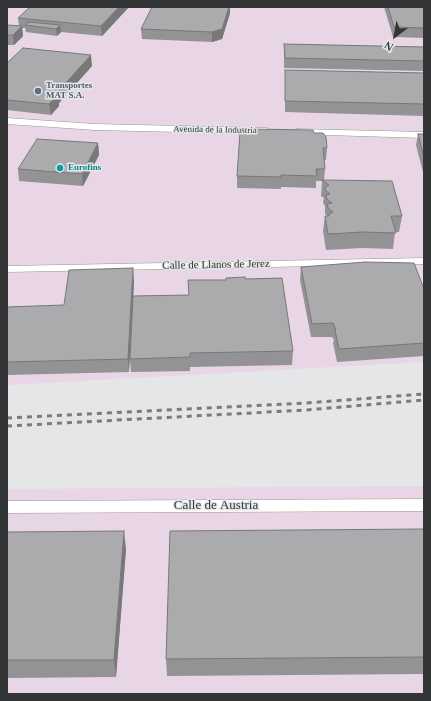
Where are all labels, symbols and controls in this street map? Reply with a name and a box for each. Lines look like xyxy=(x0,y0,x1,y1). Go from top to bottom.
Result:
north arrow xyxy=(375,16,415,56)
text: N xyxy=(382,39,395,53)
place label: Transportes MAT S.A. xyxy=(46,81,92,102)
marker: Transportes MAT S.A. xyxy=(33,86,43,96)
street label: Avenida de la Industria xyxy=(173,124,257,136)
marker: Eurofins xyxy=(55,163,65,173)
place label: Eurofins xyxy=(68,163,101,173)
street label: Calle de Llanos de Jerez xyxy=(162,257,270,273)
street label: Calle de Austria xyxy=(174,498,258,514)

